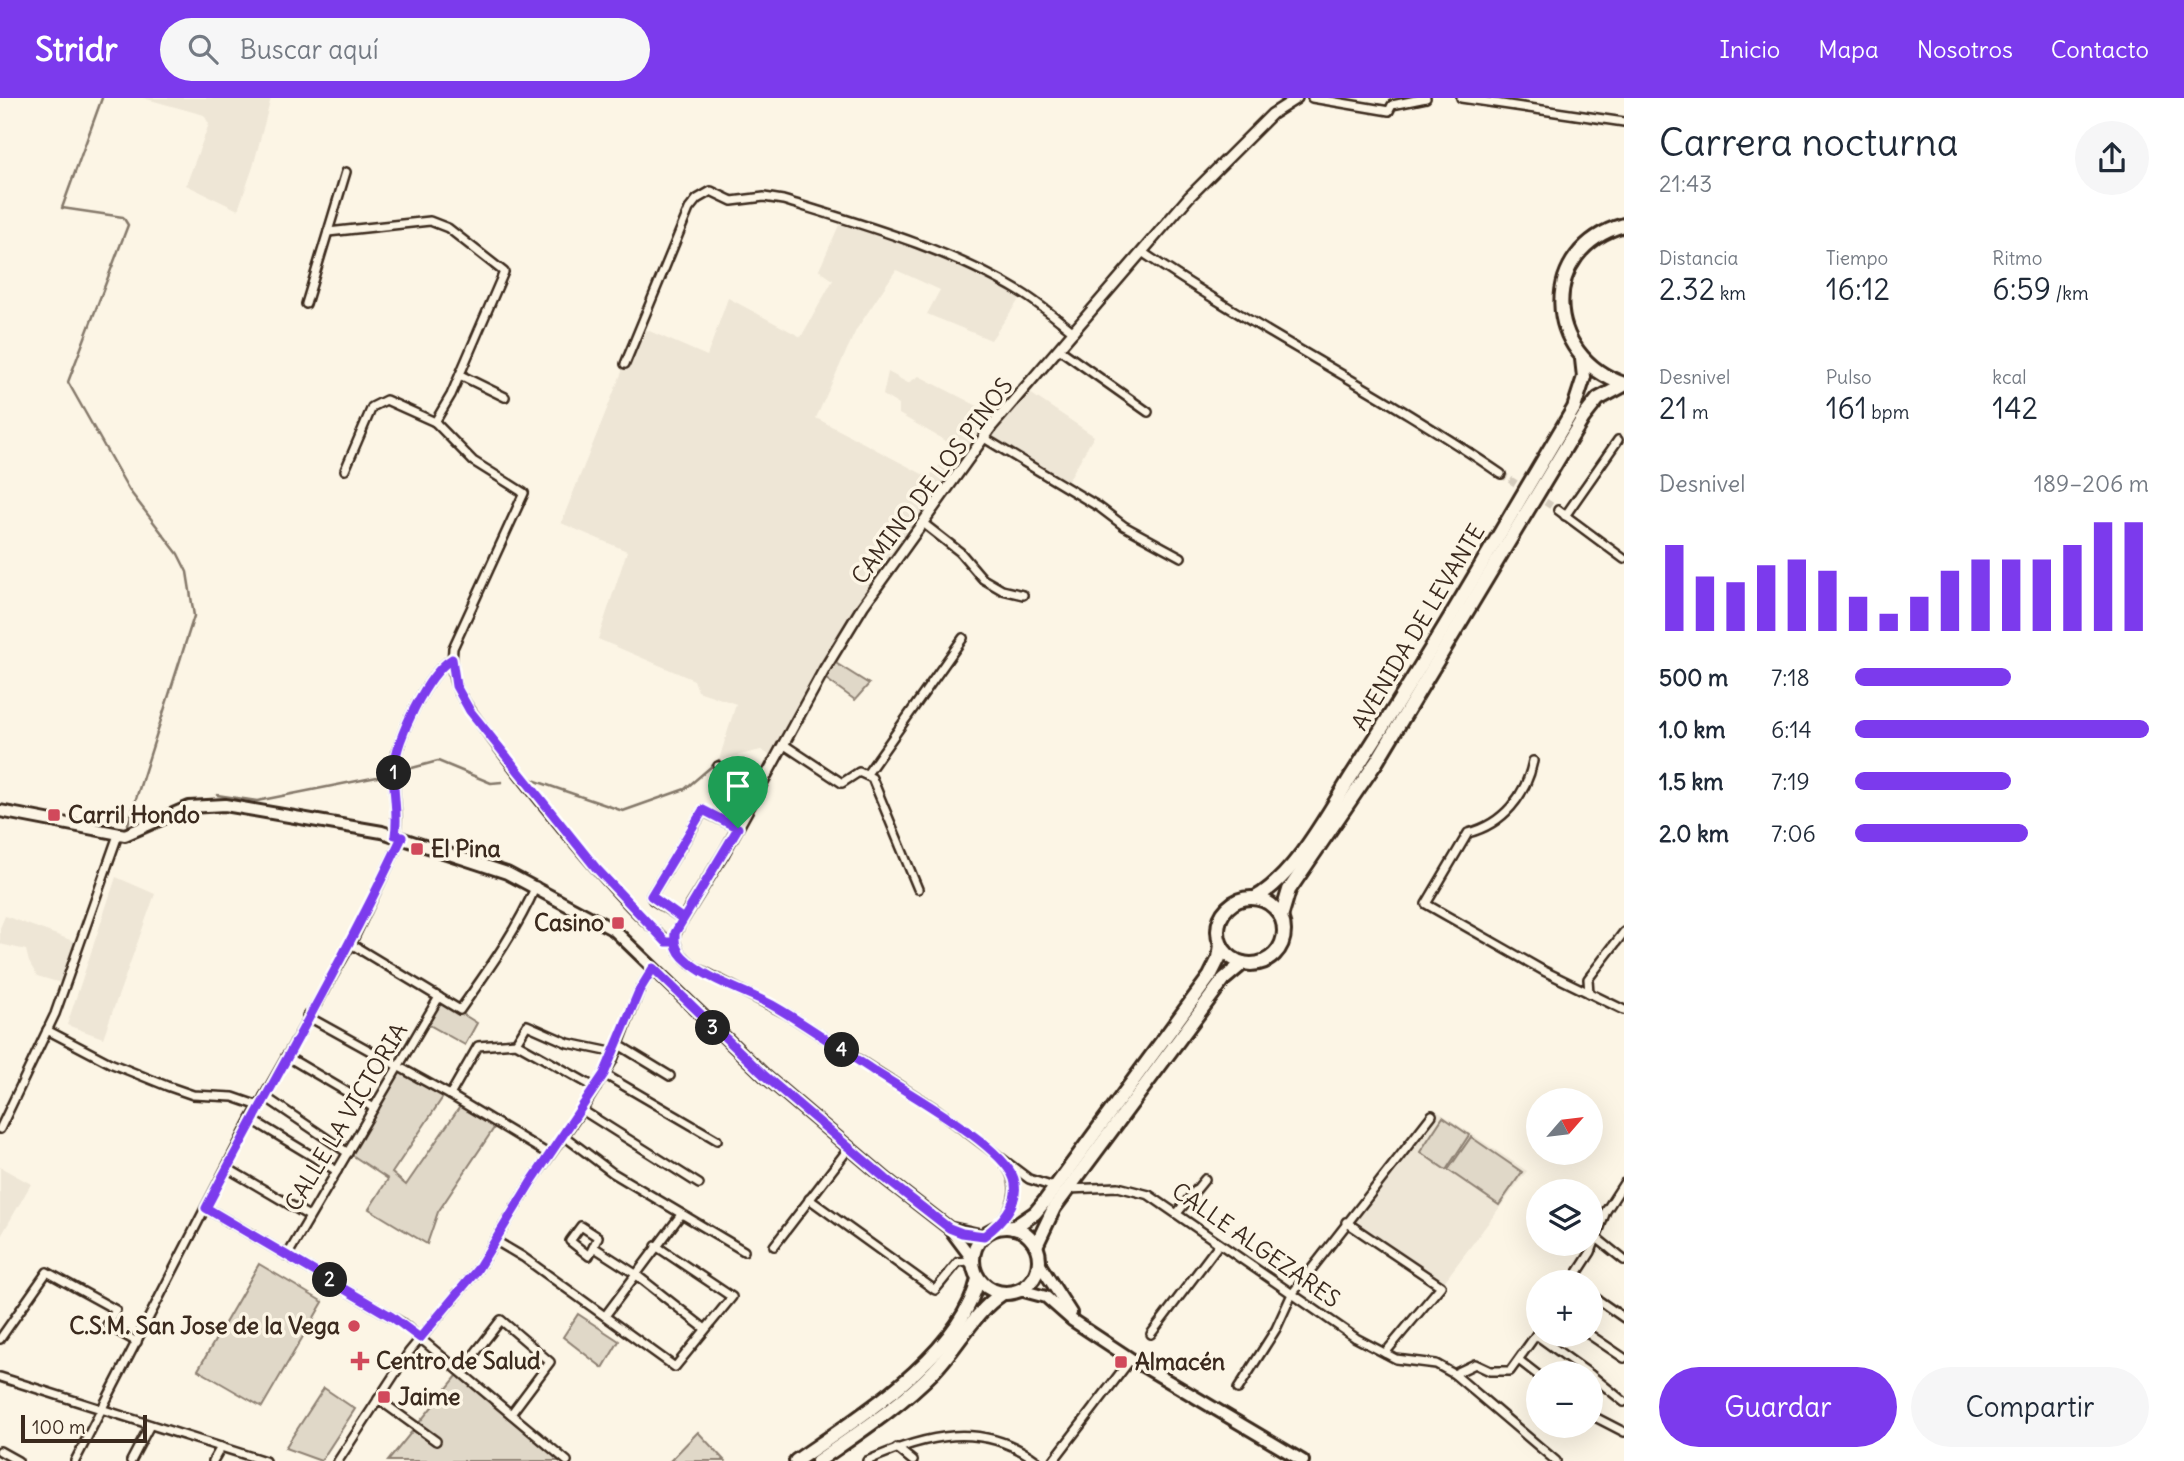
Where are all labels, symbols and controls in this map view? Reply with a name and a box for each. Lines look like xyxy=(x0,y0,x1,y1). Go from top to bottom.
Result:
search box xyxy=(160,18,650,81)
text: Stridr xyxy=(35,28,118,70)
icon: search xyxy=(184,30,222,68)
text: Buscar aquí xyxy=(240,33,378,66)
text: Inicio xyxy=(1720,34,1780,64)
text: Mapa xyxy=(1818,34,1879,64)
text: Nosotros xyxy=(1917,34,2013,64)
text: Contacto xyxy=(2051,34,2149,64)
text: Carrera nocturna xyxy=(1659,119,1958,166)
button: share xyxy=(2075,121,2149,195)
text: 21:43 xyxy=(1659,169,1712,198)
text: Distancia xyxy=(1659,246,1738,270)
text: Tiempo xyxy=(1826,246,1888,270)
text: Ritmo xyxy=(1992,246,2042,270)
text: 2.32 xyxy=(1659,270,1715,308)
text: 16:12 xyxy=(1826,270,1890,308)
text: 6:59 xyxy=(1992,270,2051,308)
text: km xyxy=(1715,281,1746,305)
text: /km xyxy=(2051,281,2089,305)
text: Desnivel xyxy=(1659,365,1730,389)
text: Pulso xyxy=(1826,365,1872,389)
text: kcal xyxy=(1992,365,2027,389)
street label: CAMINO DE LOS PINOS xyxy=(845,372,1019,590)
text: 21 xyxy=(1659,389,1687,427)
text: 161 xyxy=(1826,389,1867,427)
text: 142 xyxy=(1992,389,2038,427)
text: m xyxy=(1687,400,1709,424)
text: bpm xyxy=(1867,400,1909,424)
text: Desnivel xyxy=(1659,469,1745,498)
text: 189–206 m xyxy=(2034,469,2149,498)
street label: AVENIDA DE LEVANTE xyxy=(1344,518,1491,735)
text: 500 m xyxy=(1659,663,1728,692)
text: 7:18 xyxy=(1771,663,1810,692)
text: 1.0 km xyxy=(1659,715,1725,744)
text: 6:14 xyxy=(1771,715,1812,744)
pin: 1 xyxy=(376,756,412,790)
pin xyxy=(708,756,768,828)
text: 1 xyxy=(390,760,397,784)
icon: arrive xyxy=(719,767,757,805)
text: 1.5 km xyxy=(1659,767,1724,796)
text: 7:19 xyxy=(1771,767,1810,796)
place label: Carril Hondo xyxy=(68,800,200,829)
marker: Carril Hondo xyxy=(46,807,62,823)
text: 2.0 km xyxy=(1659,819,1729,848)
text: 7:06 xyxy=(1771,819,1816,848)
place label: El Pina xyxy=(431,834,501,863)
marker: El Pina xyxy=(409,841,425,857)
place label: Casino xyxy=(534,908,604,937)
marker: Casino xyxy=(610,915,626,931)
pin: 3 xyxy=(696,1010,730,1046)
text: 3 xyxy=(707,1015,718,1039)
street label: CALLE LA VICTORIA xyxy=(278,1017,413,1216)
pin: 4 xyxy=(824,1032,860,1068)
text: 4 xyxy=(836,1037,847,1061)
north arrow xyxy=(1526,1088,1603,1166)
map controls xyxy=(1526,1088,1603,1438)
street label: CALLE ALGEZARES xyxy=(1166,1176,1346,1314)
button: layers xyxy=(1526,1179,1603,1256)
pin: 2 xyxy=(312,1262,348,1298)
text: 2 xyxy=(324,1267,335,1291)
button: + xyxy=(1526,1270,1603,1347)
place label: C.S.M. San Jose de la Vega xyxy=(69,1311,340,1340)
marker: C.S.M. San Jose de la Vega xyxy=(346,1318,362,1334)
place label: Centro de Salud xyxy=(376,1346,541,1375)
place label: Almacén xyxy=(1135,1347,1225,1376)
marker: Centro de Salud xyxy=(350,1351,370,1371)
marker: Almacén xyxy=(1113,1354,1129,1370)
button: − xyxy=(1526,1361,1603,1438)
button: Guardar xyxy=(1659,1367,1897,1447)
button: Compartir xyxy=(1911,1367,2149,1447)
place label: Jaime xyxy=(398,1382,461,1411)
marker: Jaime xyxy=(376,1389,392,1405)
scale bar xyxy=(21,1412,147,1444)
text: 100 m xyxy=(32,1415,86,1439)

